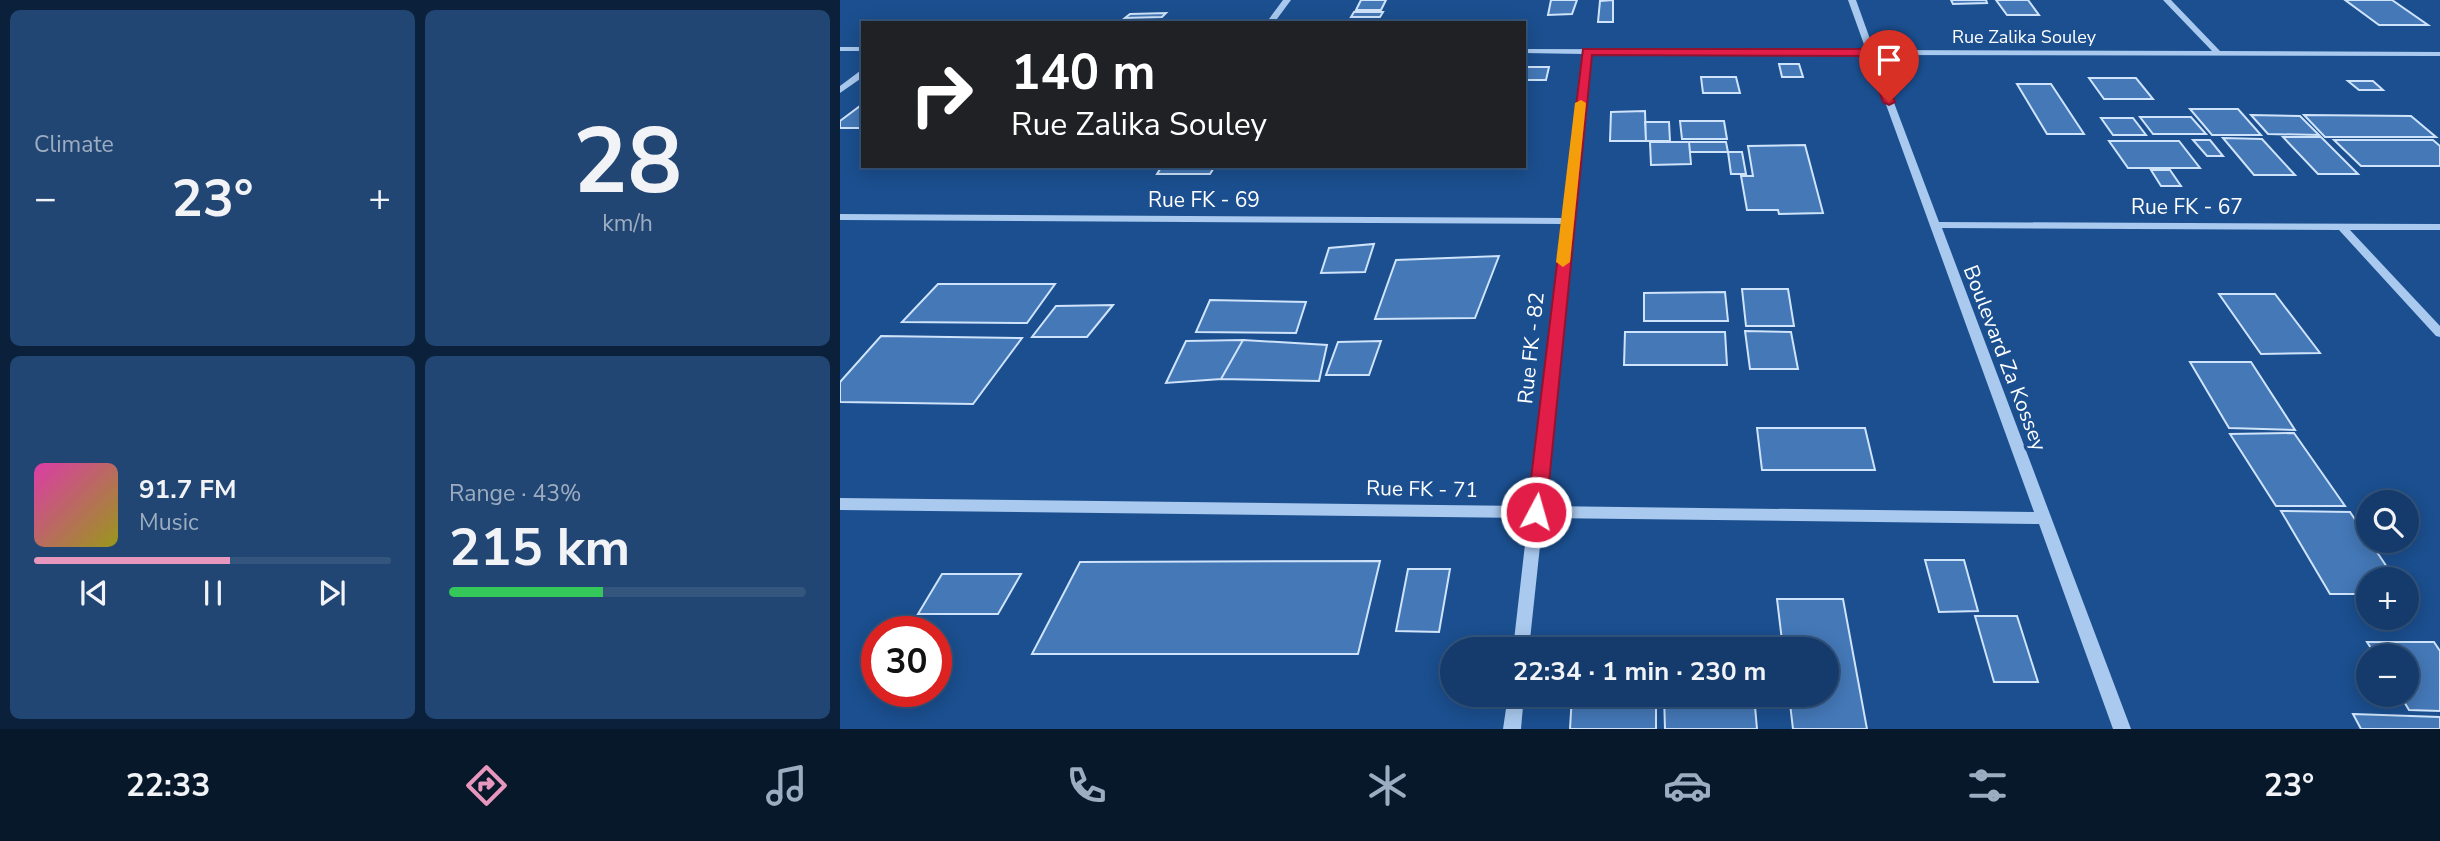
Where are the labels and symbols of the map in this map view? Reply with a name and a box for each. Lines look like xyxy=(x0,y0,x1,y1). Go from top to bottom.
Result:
street label: Rue Zalika Souley xyxy=(1952,25,2097,49)
pin xyxy=(1859,30,1919,102)
street label: Rue FK - 69 xyxy=(1148,186,1260,214)
street label: Rue FK - 67 xyxy=(2131,193,2243,221)
street label: Boulevard Za Kossey xyxy=(1957,261,2053,455)
street label: Rue FK - 82 xyxy=(1511,291,1551,405)
street label: Rue FK - 71 xyxy=(1366,474,1478,504)
position arrow xyxy=(1499,475,1573,549)
speed limit sign: 30 xyxy=(861,616,952,707)

